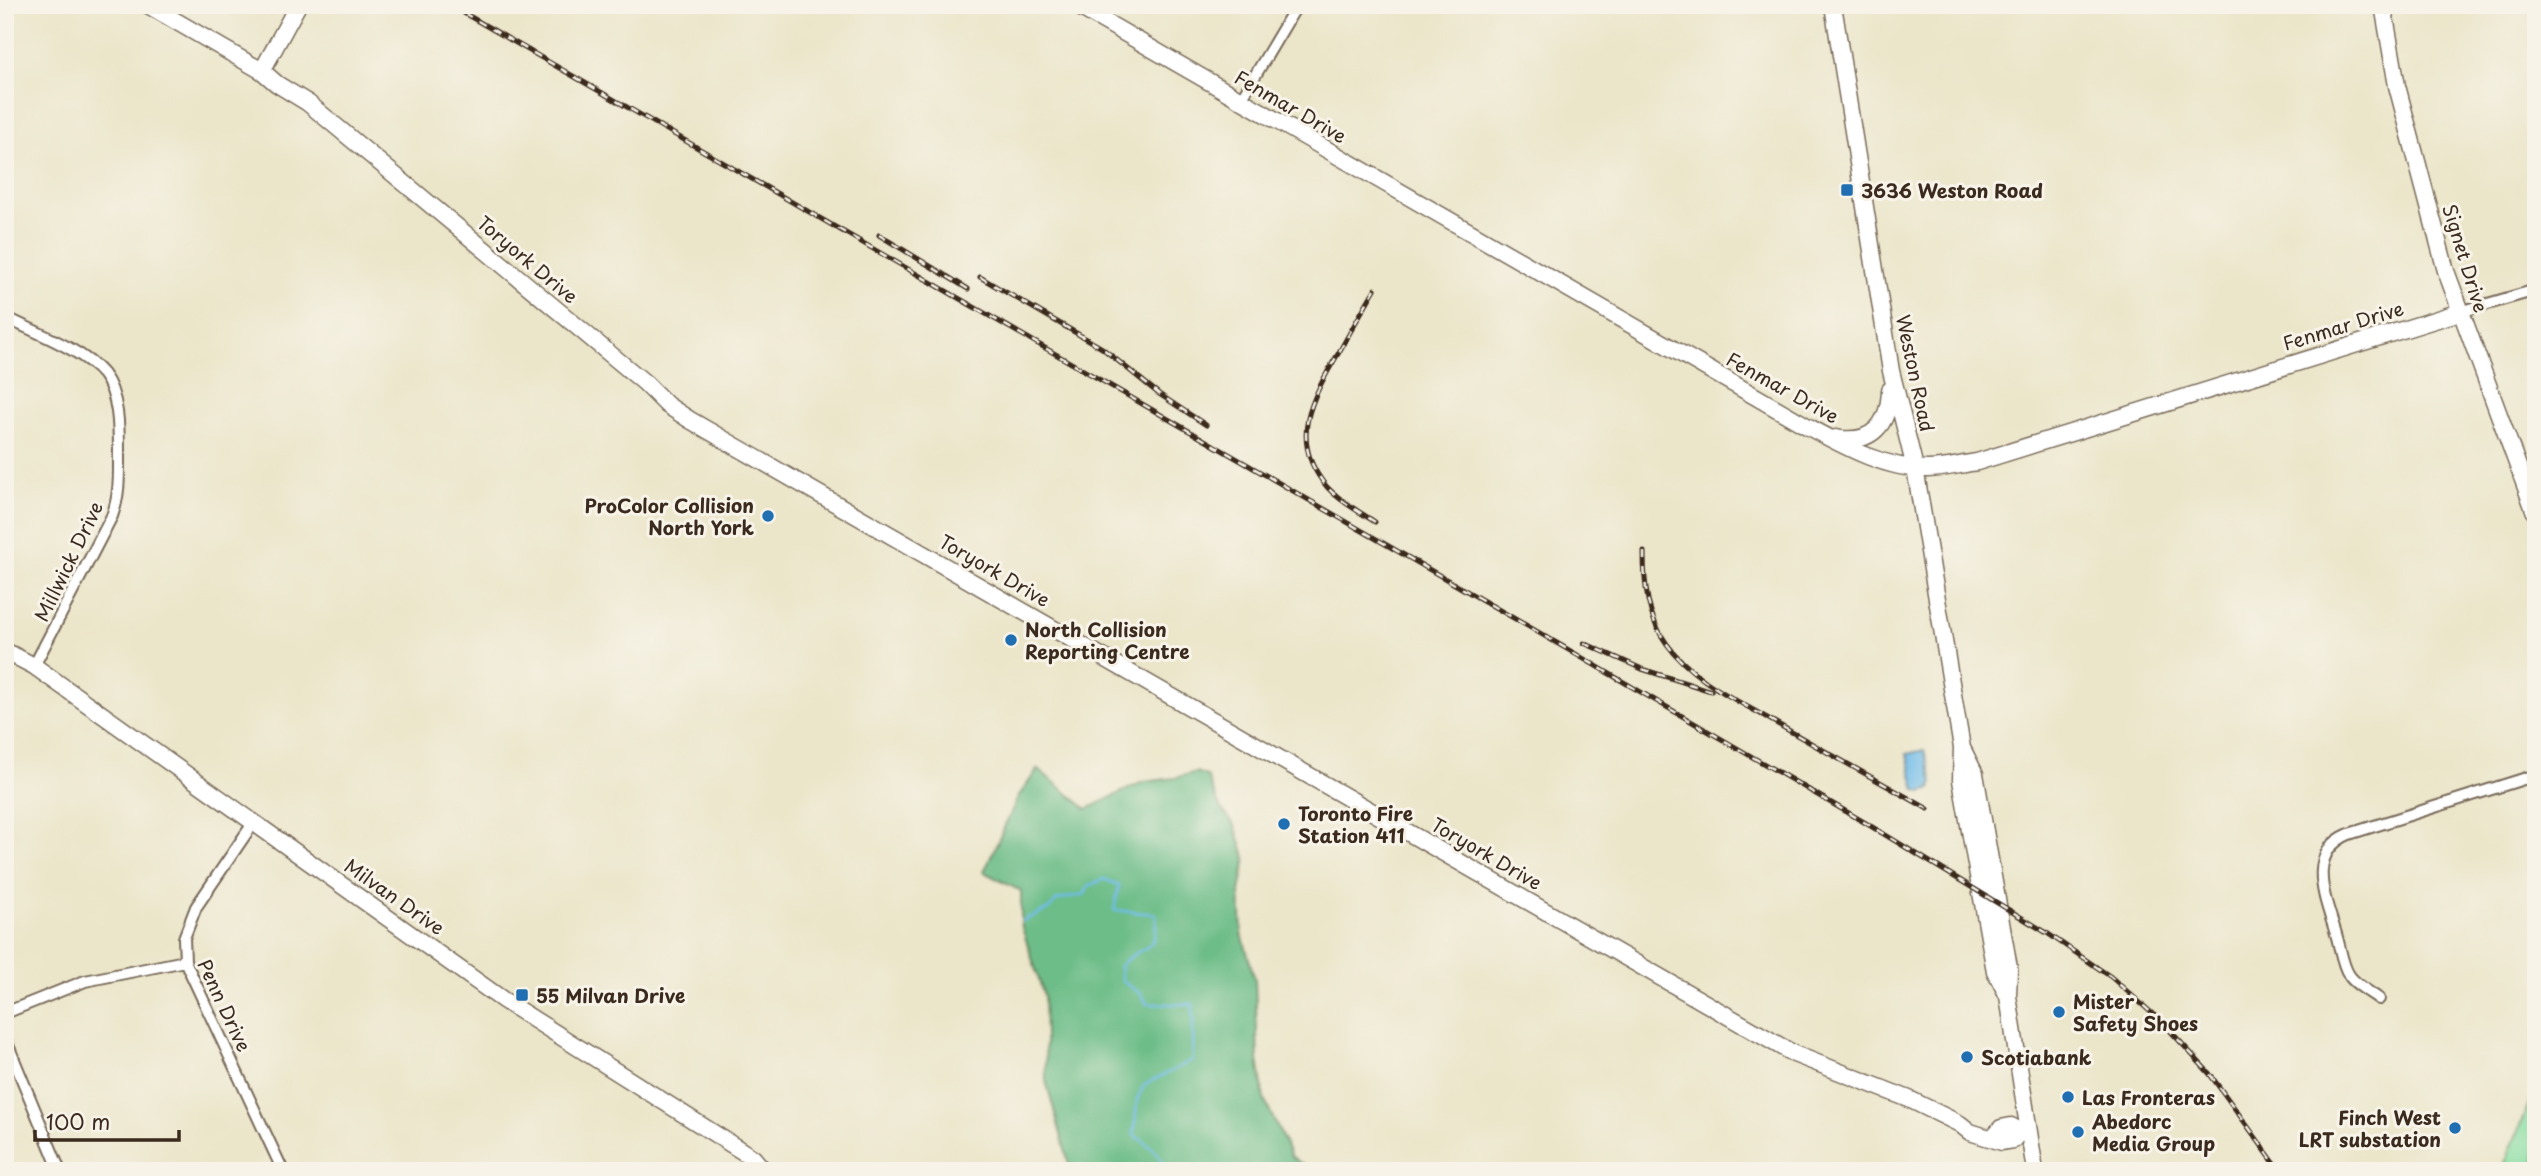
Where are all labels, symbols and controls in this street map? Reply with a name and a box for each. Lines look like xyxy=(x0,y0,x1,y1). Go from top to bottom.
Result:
street label: Fenmar Drive xyxy=(1230,63,1352,149)
place label: 3636 Weston Road xyxy=(1861,176,2043,204)
marker: 3636 Weston Road xyxy=(1839,182,1855,198)
street label: Signet Drive xyxy=(2436,200,2496,316)
street label: Toryork Drive xyxy=(472,209,584,309)
street label: Fenmar Drive xyxy=(2279,293,2407,357)
street label: Weston Road xyxy=(1890,312,1942,434)
street label: Fenmar Drive xyxy=(1722,344,1844,430)
place label: ProColor Collision North York xyxy=(584,491,754,541)
street label: Millwick Drive xyxy=(27,496,109,626)
marker: ProColor Collision North York xyxy=(760,508,776,524)
street label: Toryork Drive xyxy=(935,527,1055,613)
place label: North Collision Reporting Centre xyxy=(1025,615,1190,665)
marker: North Collision Reporting Centre xyxy=(1003,632,1019,648)
place label: Toronto Fire Station 411 xyxy=(1298,799,1413,849)
street label: Toryork Drive xyxy=(1427,810,1547,896)
marker: Toronto Fire Station 411 xyxy=(1276,816,1292,832)
street label: Milvan Drive xyxy=(339,851,451,941)
street label: Penn Drive xyxy=(191,954,259,1056)
place label: 55 Milvan Drive xyxy=(536,981,685,1009)
marker: 55 Milvan Drive xyxy=(514,987,530,1003)
place label: Mister Safety Shoes xyxy=(2073,987,2198,1037)
marker: Mister Safety Shoes xyxy=(2051,1004,2067,1020)
place label: Scotiabank xyxy=(1981,1043,2092,1071)
marker: Scotiabank xyxy=(1959,1049,1975,1065)
place label: Las Fronteras xyxy=(2082,1083,2215,1111)
marker: Las Fronteras xyxy=(2060,1089,2076,1105)
scale bar xyxy=(35,1099,178,1143)
place label: Finch West LRT substation xyxy=(2299,1103,2441,1153)
text: 100 m xyxy=(46,1105,110,1137)
place label: Abedorc Media Group xyxy=(2091,1107,2215,1157)
marker: Finch West LRT substation xyxy=(2447,1120,2463,1136)
marker: Abedorc Media Group xyxy=(2070,1124,2086,1140)

